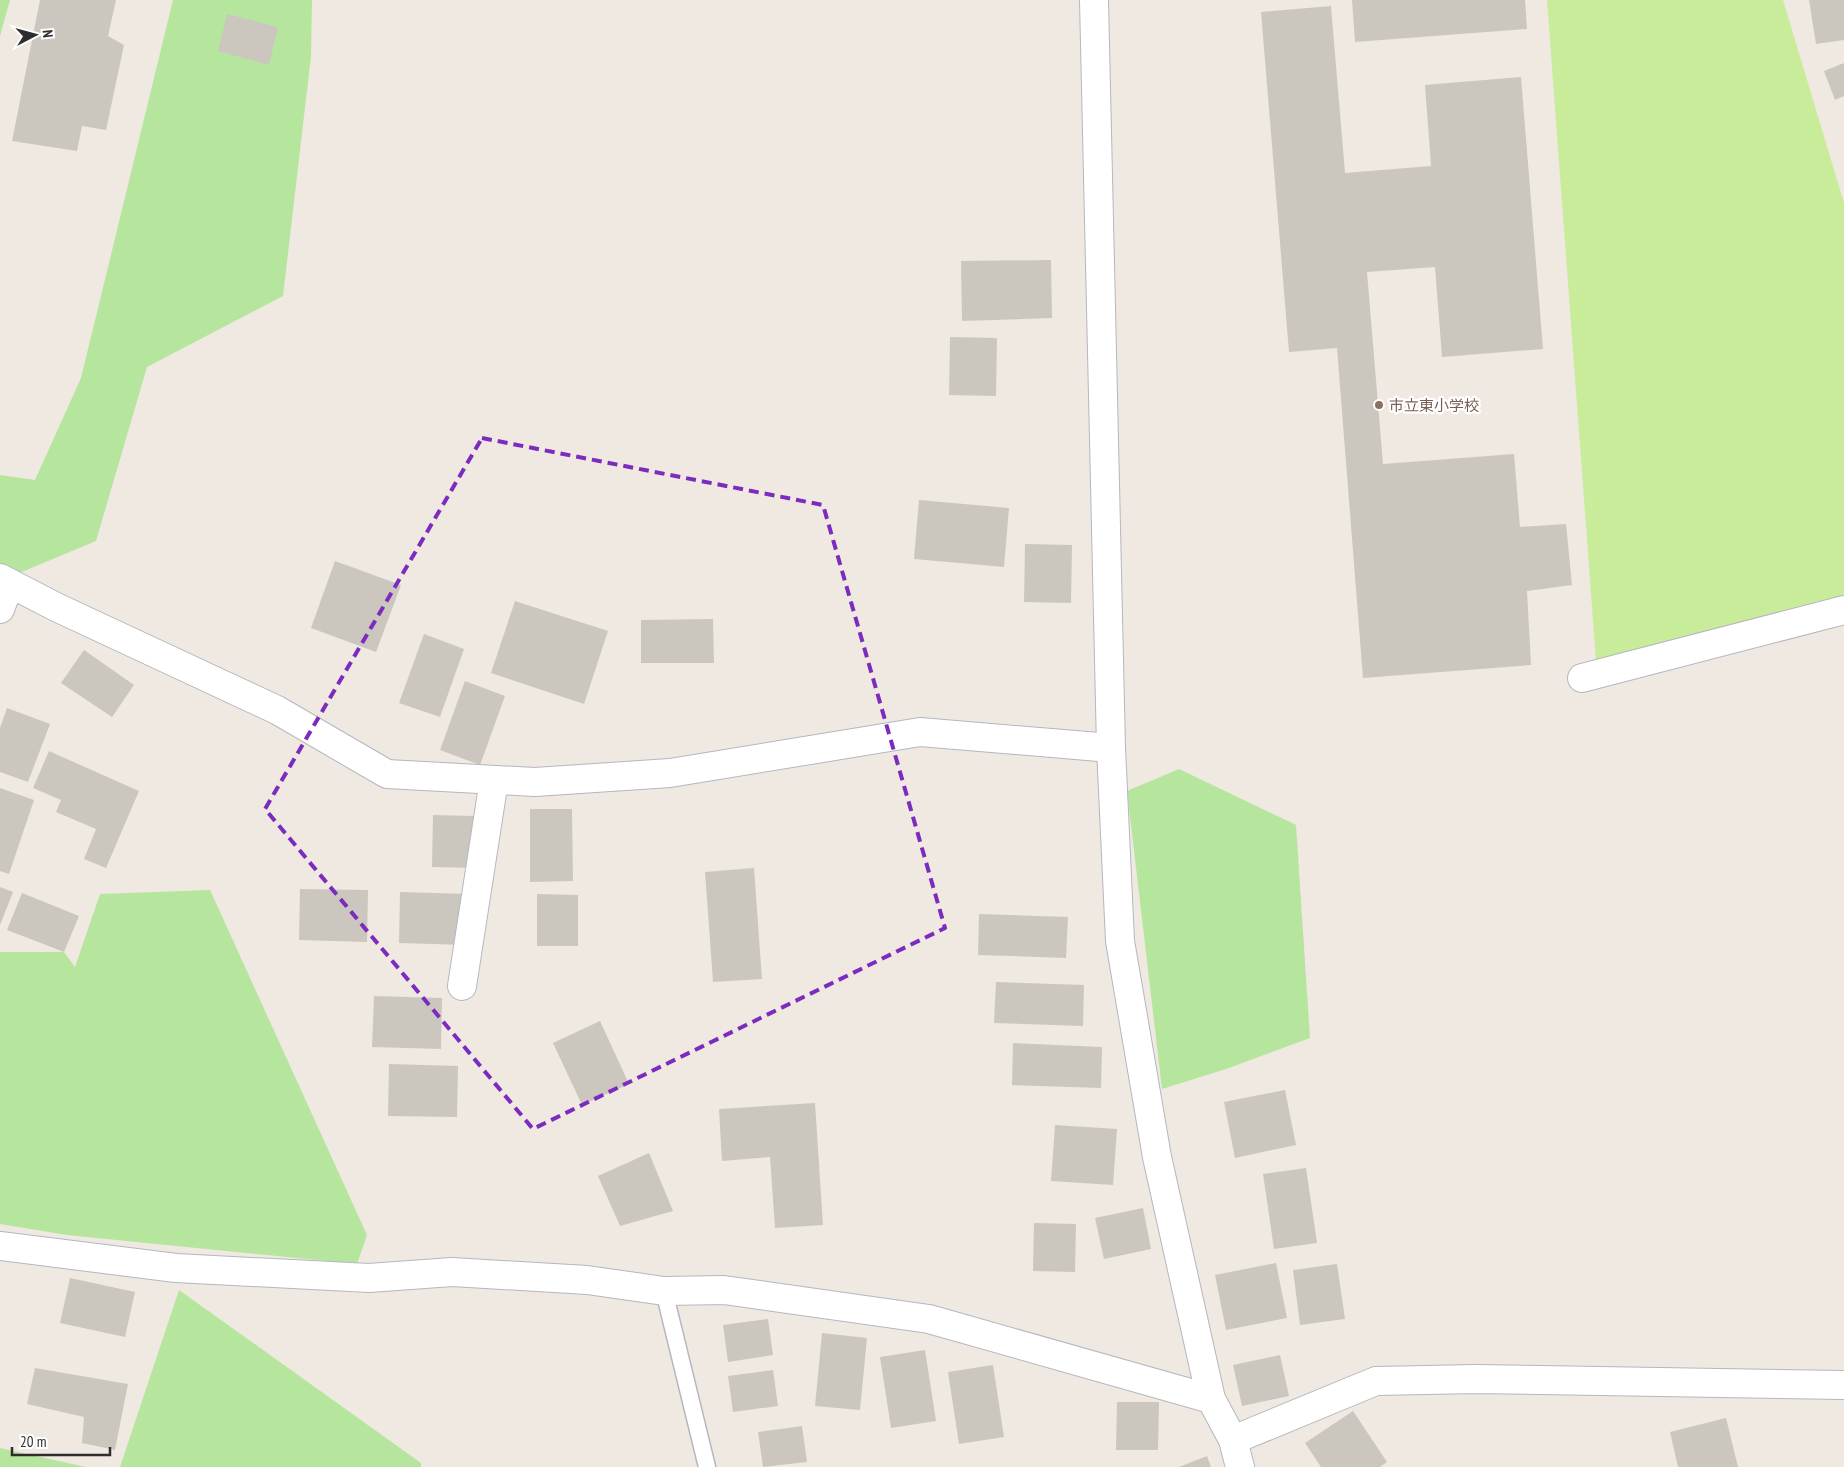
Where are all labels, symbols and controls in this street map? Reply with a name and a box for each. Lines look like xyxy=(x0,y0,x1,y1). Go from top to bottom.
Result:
north arrow xyxy=(10,10,60,60)
text: N xyxy=(39,29,57,38)
place label: 市立東小学校 xyxy=(1389,396,1479,415)
marker: 市立東小学校 xyxy=(1373,399,1385,411)
scale bar xyxy=(12,1424,110,1456)
text: 20 m xyxy=(20,1432,46,1451)

